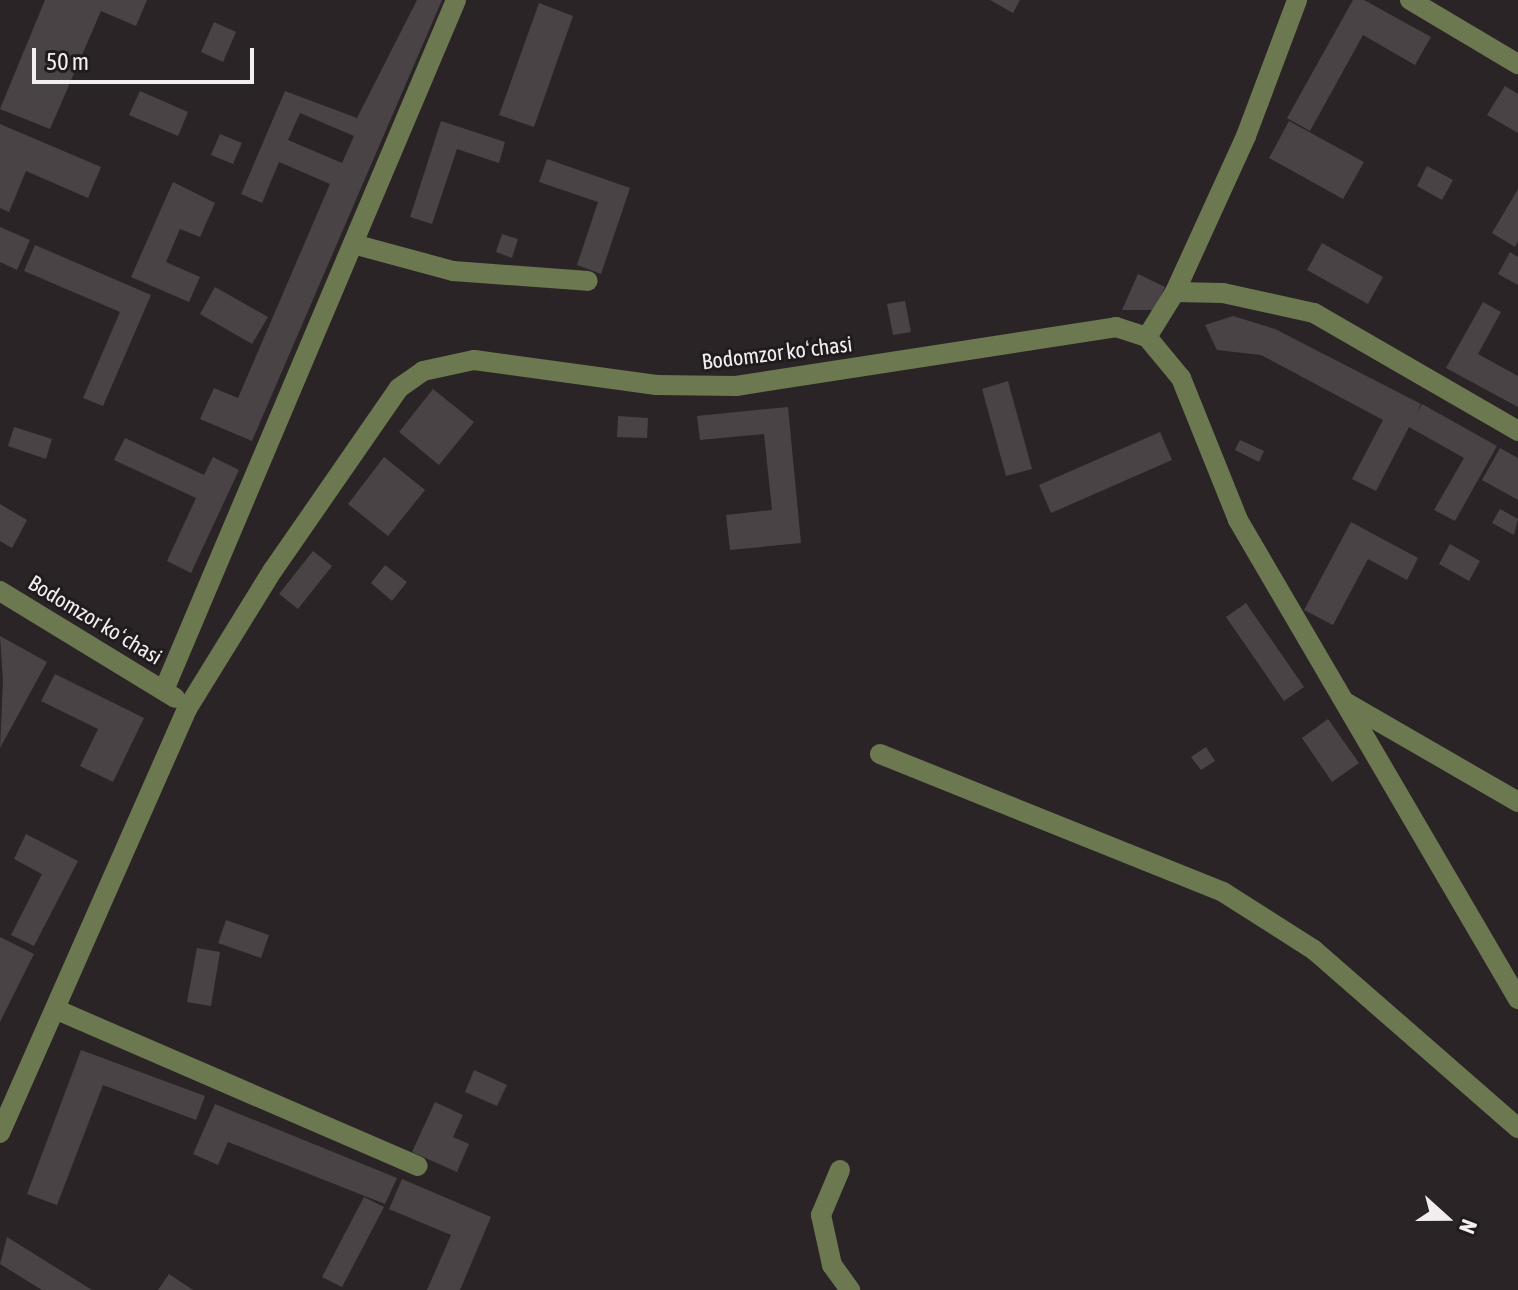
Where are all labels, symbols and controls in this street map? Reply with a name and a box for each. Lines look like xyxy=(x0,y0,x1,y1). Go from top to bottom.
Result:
scale bar xyxy=(36,32,258,82)
text: 50 m xyxy=(46,48,89,75)
street label: Bodomzor koʻchasi xyxy=(700,331,854,375)
street label: Bodomzor koʻchasi xyxy=(23,570,167,670)
north arrow xyxy=(1406,1178,1486,1258)
text: N xyxy=(1454,1216,1483,1237)

